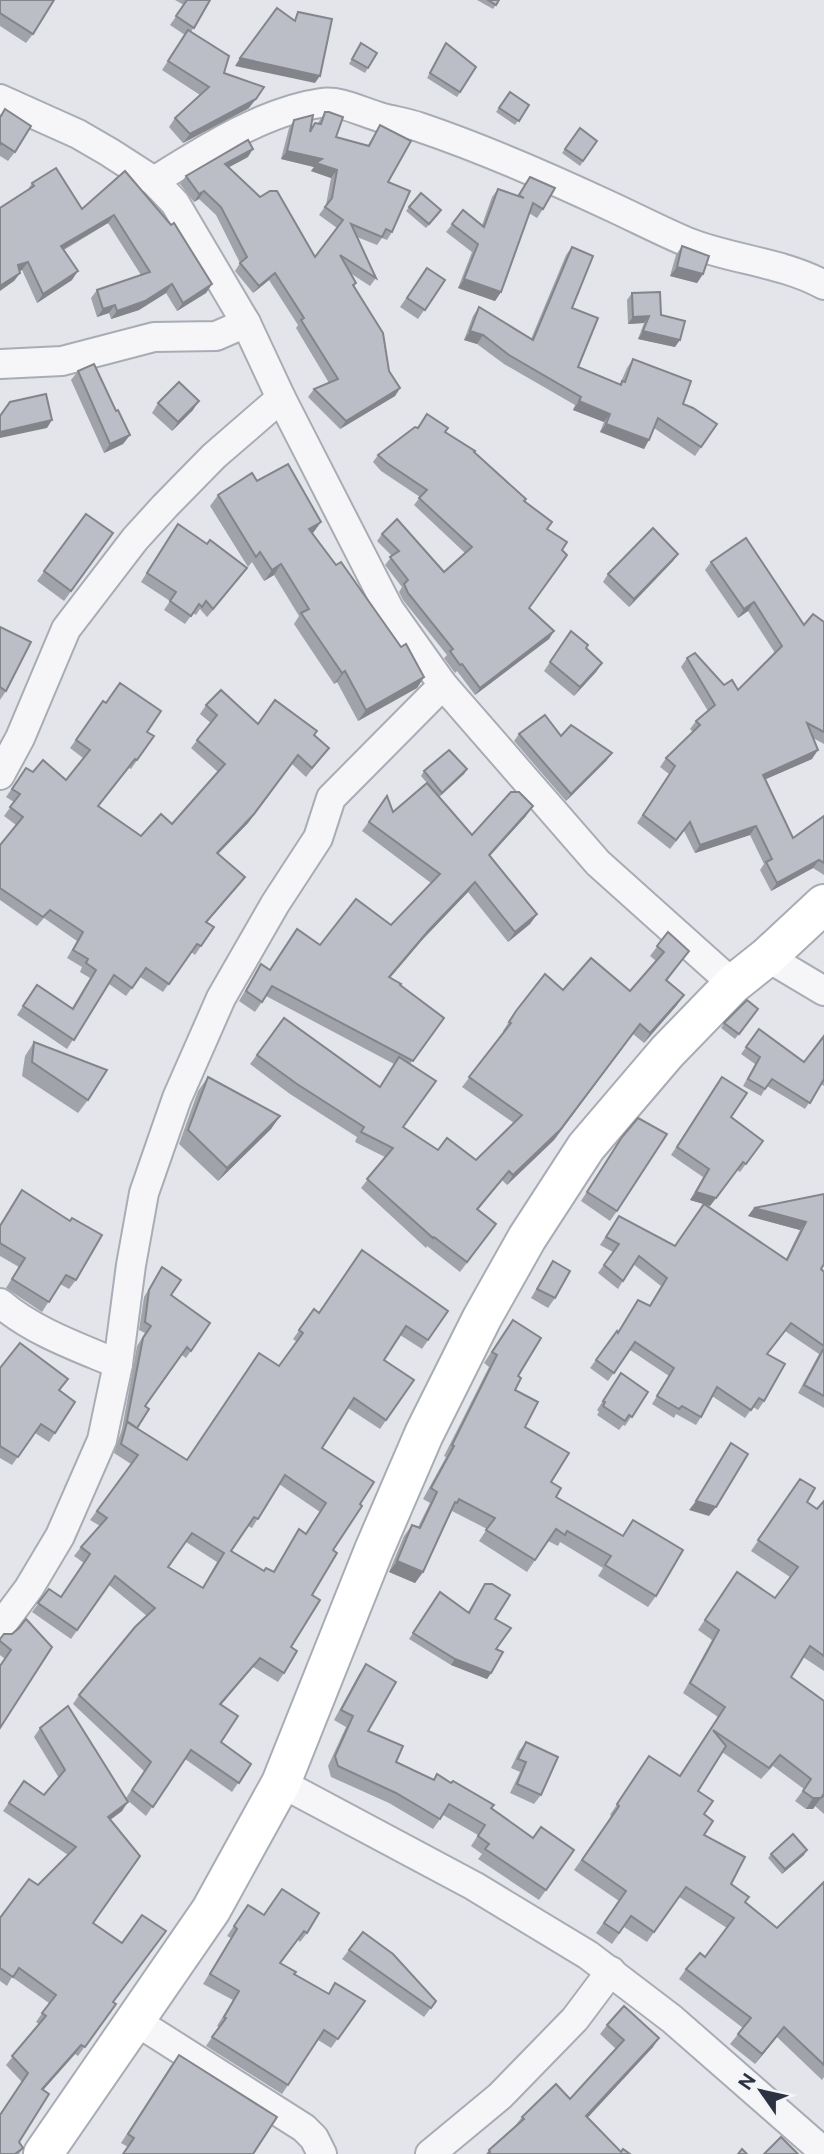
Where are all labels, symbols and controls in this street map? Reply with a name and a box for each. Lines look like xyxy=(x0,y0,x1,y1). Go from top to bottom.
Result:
north arrow xyxy=(726,2056,796,2126)
text: N xyxy=(734,2069,760,2094)

